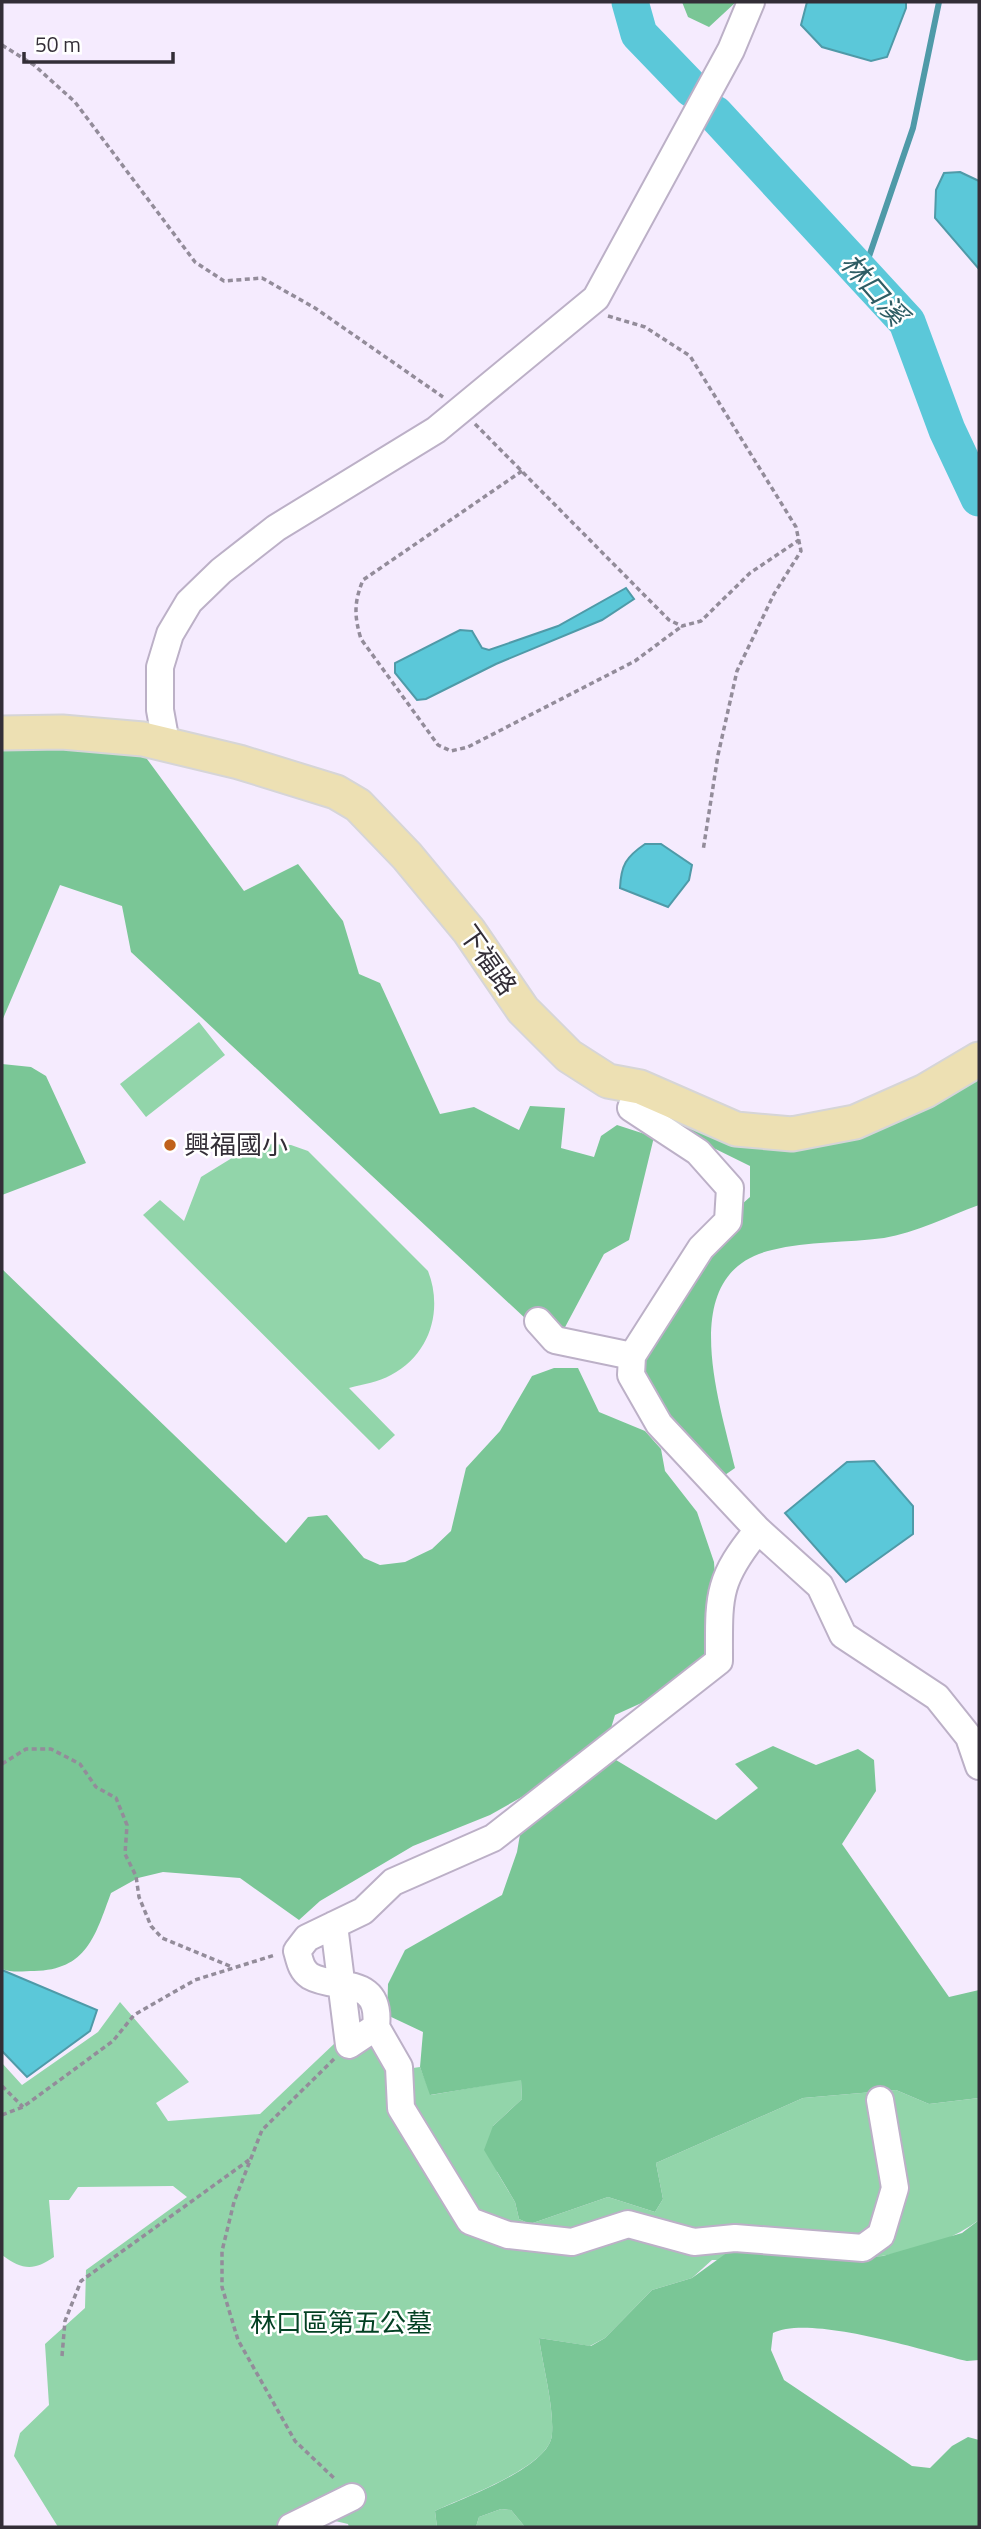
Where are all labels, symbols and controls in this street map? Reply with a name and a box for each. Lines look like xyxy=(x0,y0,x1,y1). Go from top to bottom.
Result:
scale bar xyxy=(24,21,173,65)
text: 50 m xyxy=(35,28,81,60)
water label: 林口溪 xyxy=(831,243,921,337)
street label: 下福路 xyxy=(450,917,527,1003)
place label: 興福國小 xyxy=(184,1125,288,1164)
marker: 興福國小 xyxy=(162,1137,178,1153)
park label: 林口區第五公墓 xyxy=(250,2303,432,2342)

